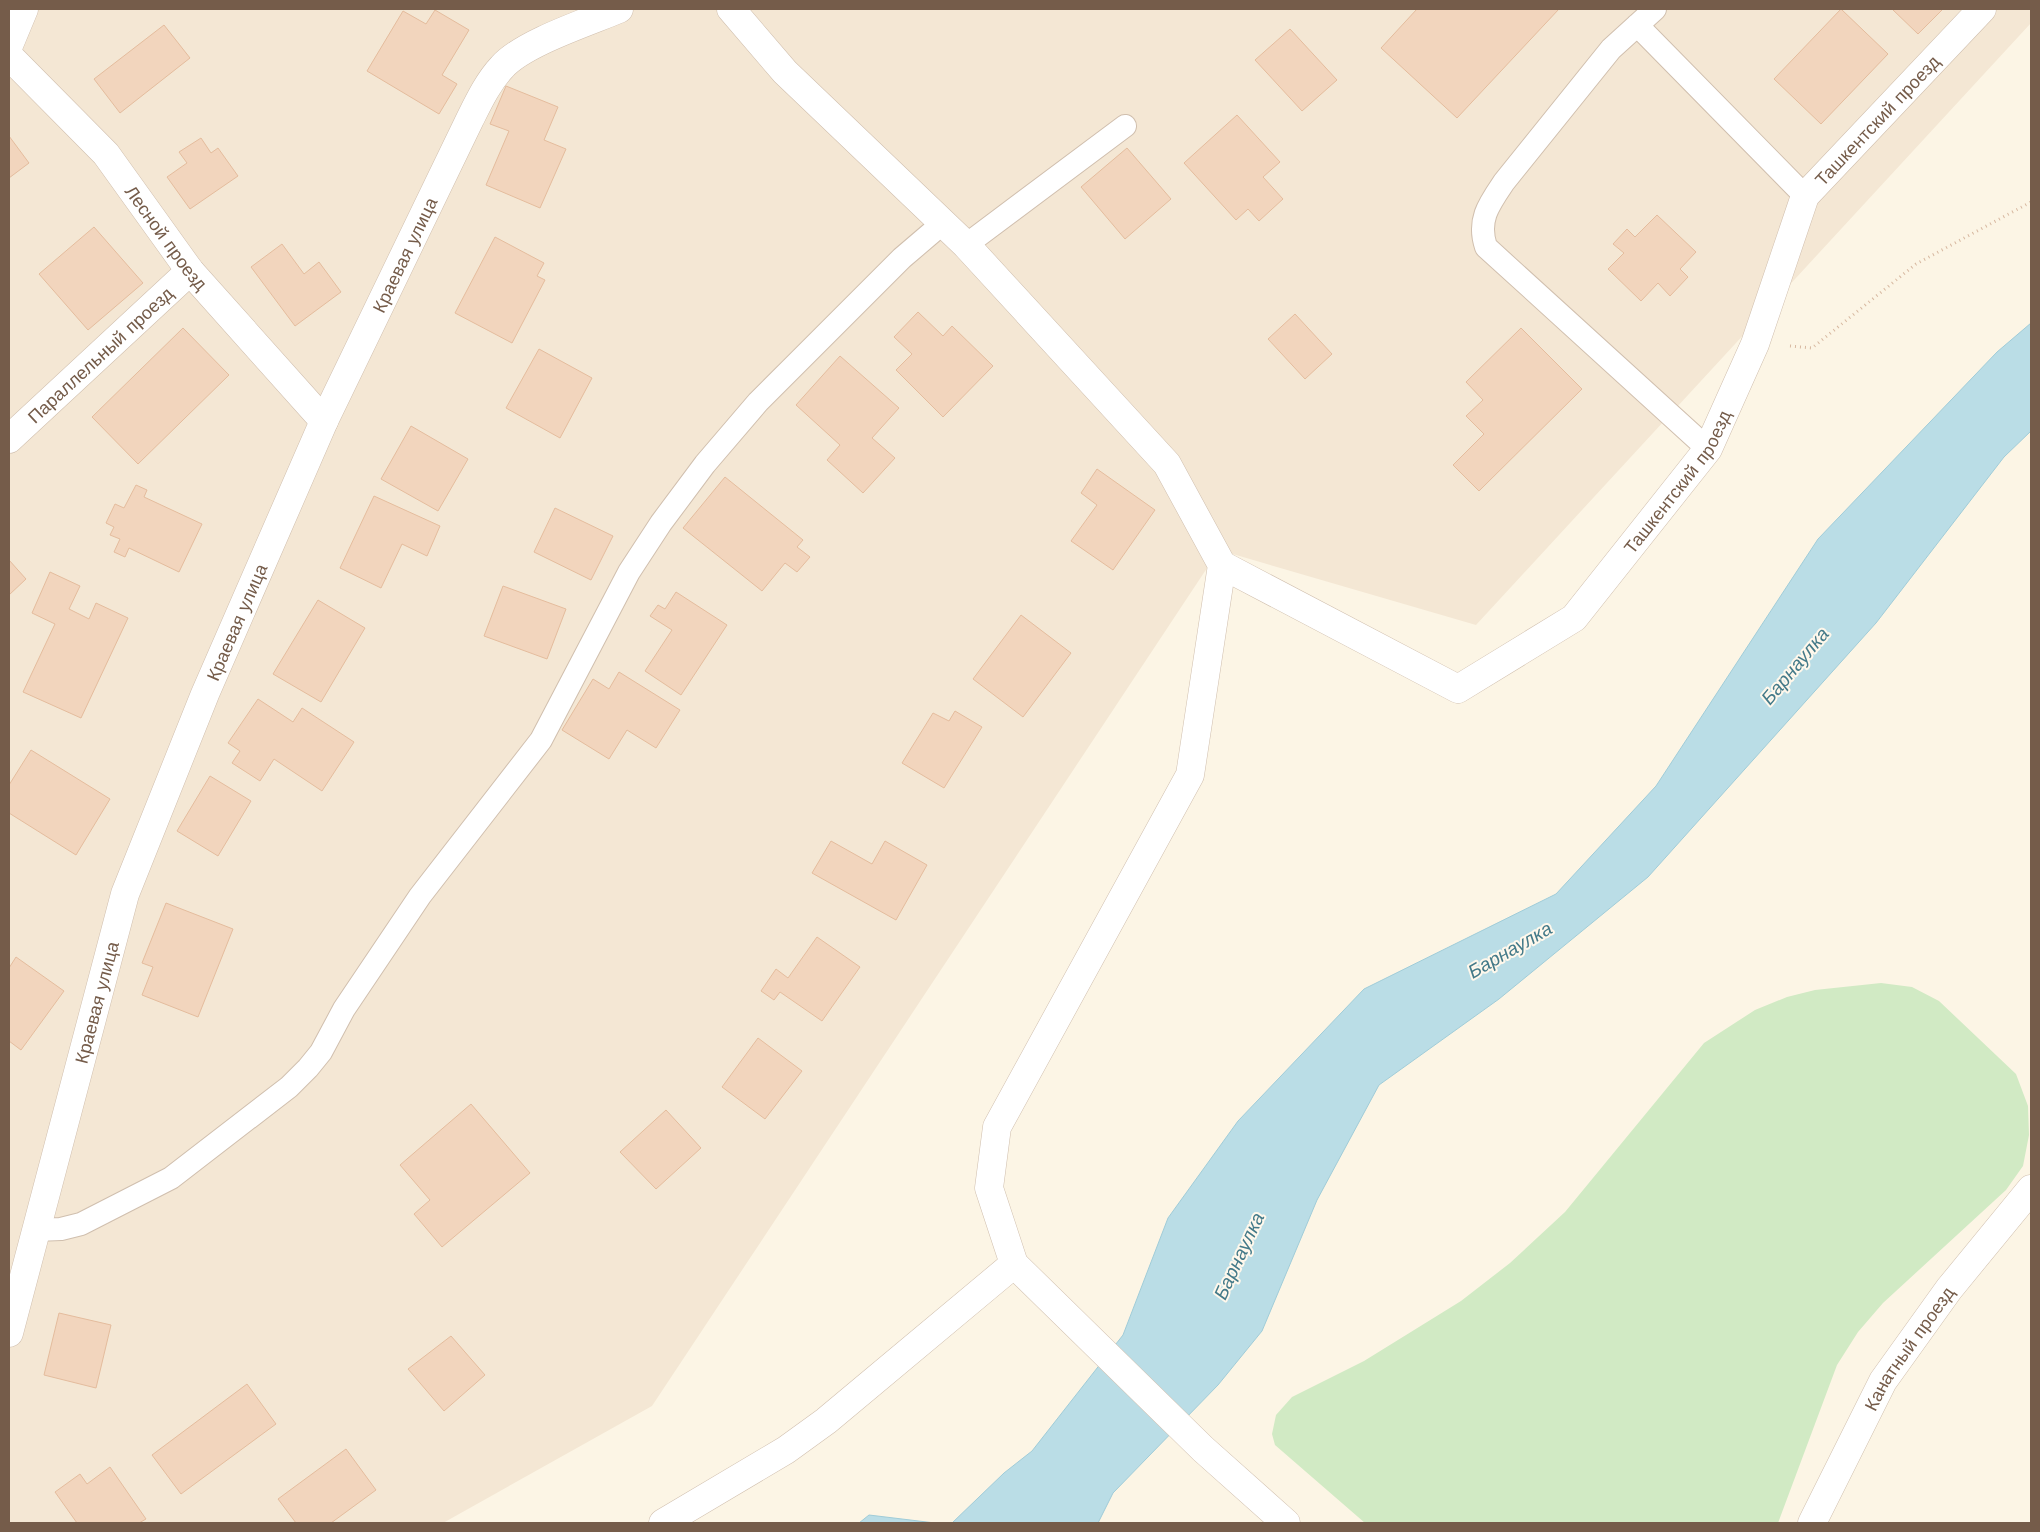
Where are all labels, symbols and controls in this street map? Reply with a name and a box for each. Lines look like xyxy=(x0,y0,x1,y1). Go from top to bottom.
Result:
street label: Ташкентский проезд xyxy=(1810,50,1944,190)
street label: Лесной проезд xyxy=(121,181,212,294)
street label: Краевая улица xyxy=(368,193,442,316)
street label: Параллельный проезд xyxy=(23,282,177,427)
street label: Ташкентский проезд xyxy=(1619,406,1735,557)
street label: Краевая улица xyxy=(202,559,271,684)
water label: Барнаулка xyxy=(1756,623,1834,709)
water label: Барнаулка xyxy=(1464,917,1556,983)
street label: Краевая улица xyxy=(70,938,123,1066)
water label: Барнаулка xyxy=(1209,1209,1269,1303)
street label: Канатный проезд xyxy=(1860,1282,1958,1414)

